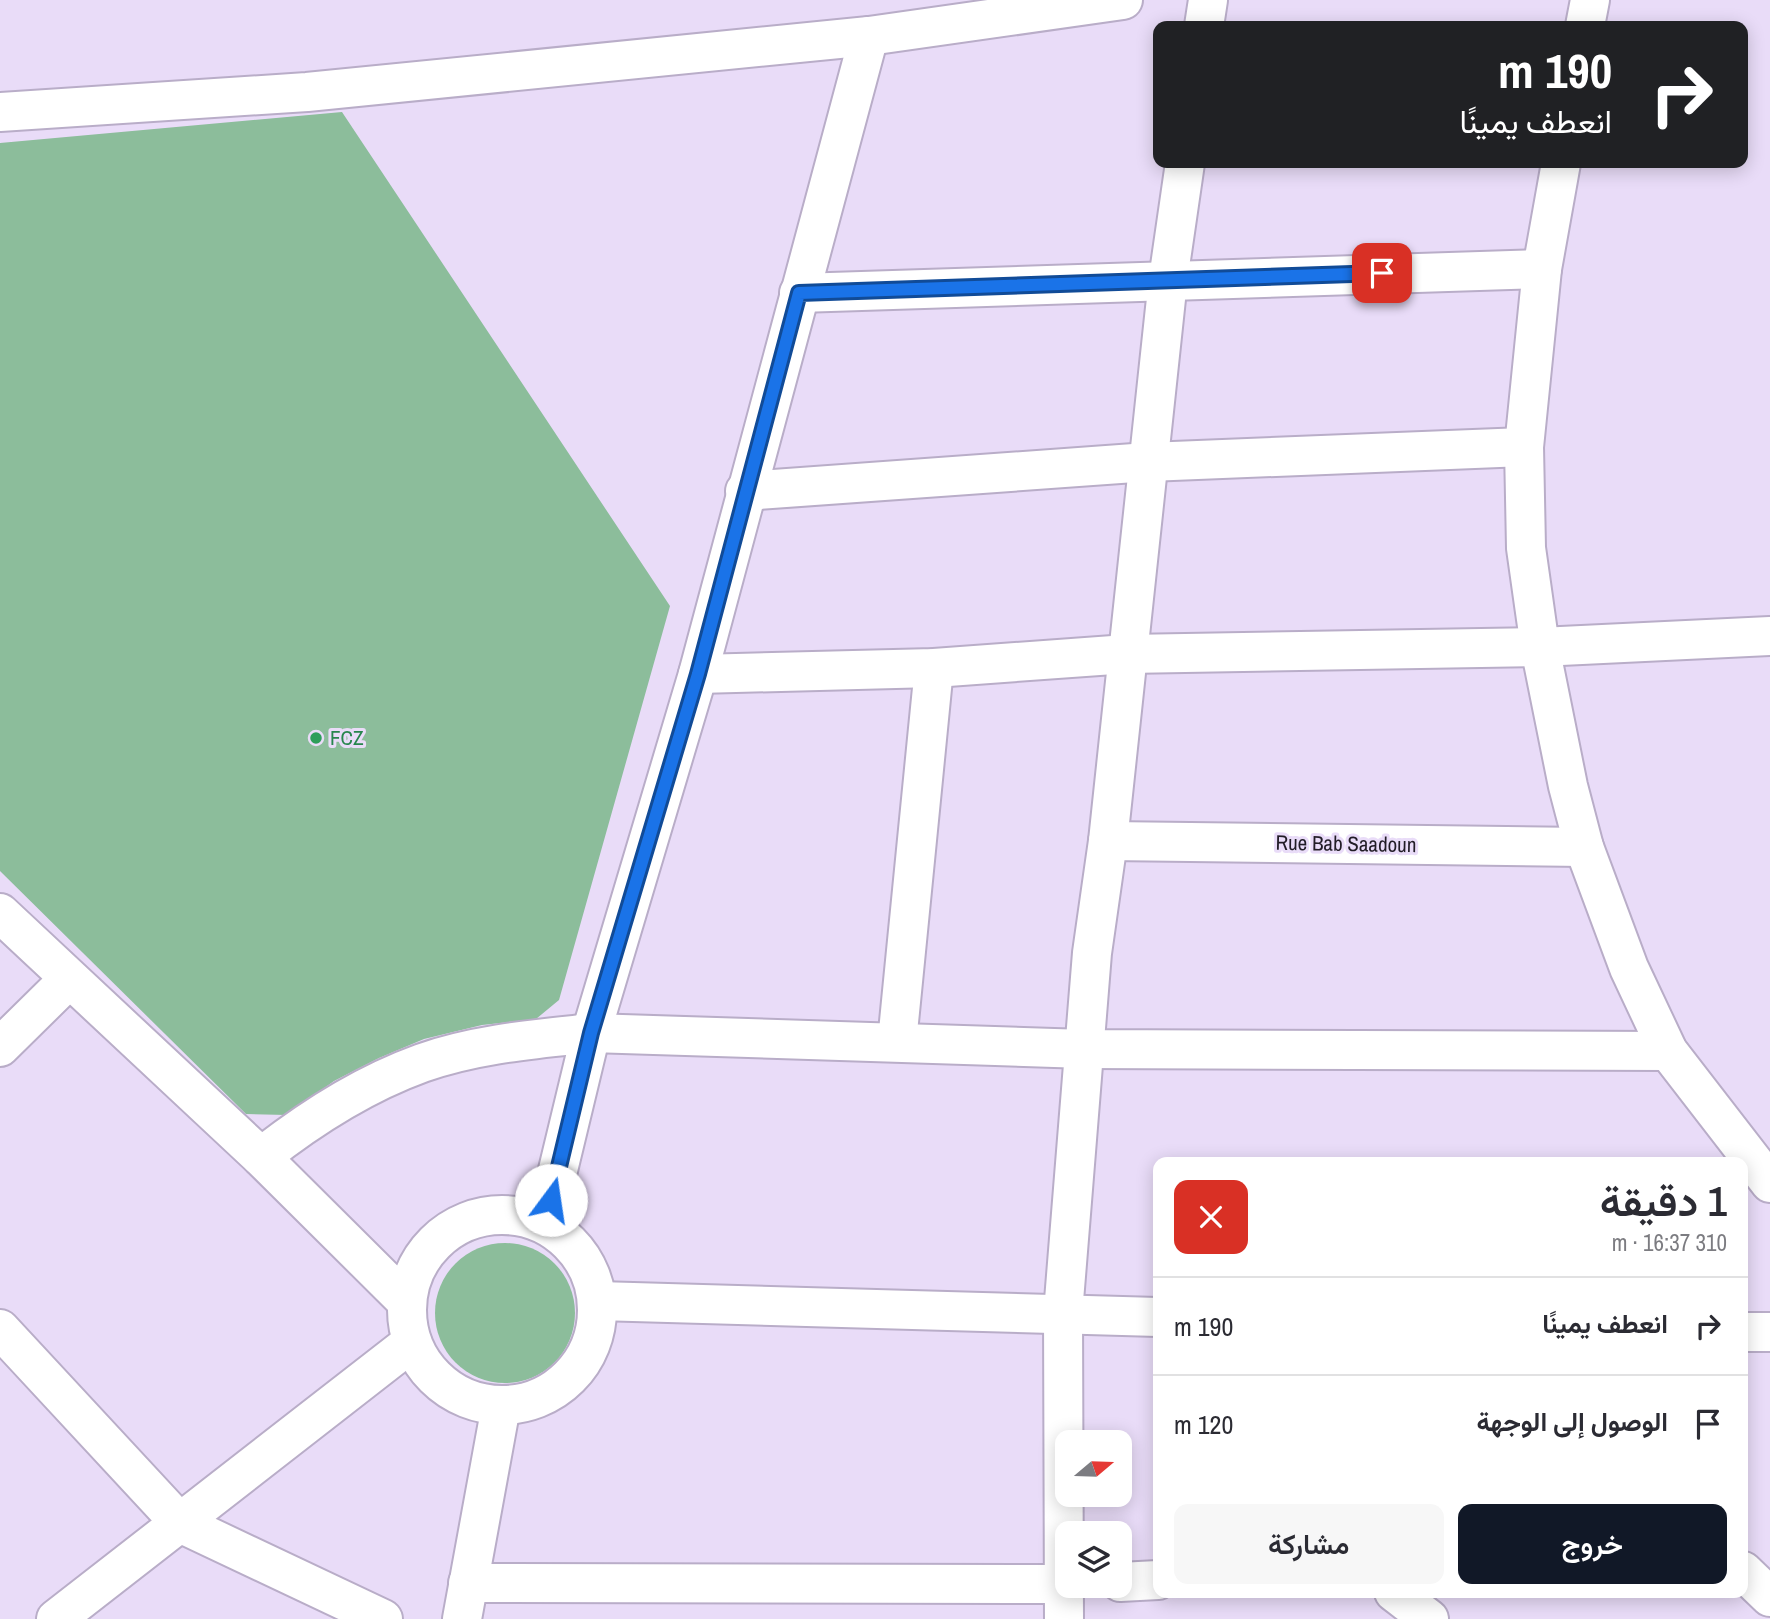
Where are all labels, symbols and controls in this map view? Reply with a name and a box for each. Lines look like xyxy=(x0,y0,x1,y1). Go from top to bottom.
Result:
text: 190 m xyxy=(1498,37,1612,103)
icon: right xyxy=(1636,49,1727,140)
text: انعطف يمينًا xyxy=(1459,100,1612,143)
pin xyxy=(1352,243,1412,303)
icon: arrive xyxy=(1363,254,1401,292)
place label: FCZ xyxy=(330,723,364,752)
marker: FCZ xyxy=(308,730,324,746)
street label: Rue Bab Saadoun xyxy=(1275,828,1417,859)
position arrow xyxy=(514,1163,588,1237)
text: 1 دقيقة xyxy=(1600,1173,1727,1229)
button: close xyxy=(1174,1180,1248,1254)
text: 310 m · 16:37 xyxy=(1612,1227,1727,1258)
text: انعطف يمينًا xyxy=(1542,1306,1668,1341)
icon: right xyxy=(1689,1307,1727,1345)
text: 190 m xyxy=(1174,1309,1233,1344)
text: الوصول إلى الوجهة xyxy=(1476,1404,1668,1439)
icon: arrive xyxy=(1689,1405,1727,1443)
text: 120 m xyxy=(1174,1407,1233,1442)
north arrow xyxy=(1055,1430,1132,1507)
map controls xyxy=(1055,1430,1132,1598)
button: مشاركة xyxy=(1174,1504,1444,1584)
button: خروج xyxy=(1458,1504,1727,1584)
button: layers xyxy=(1055,1521,1132,1598)

